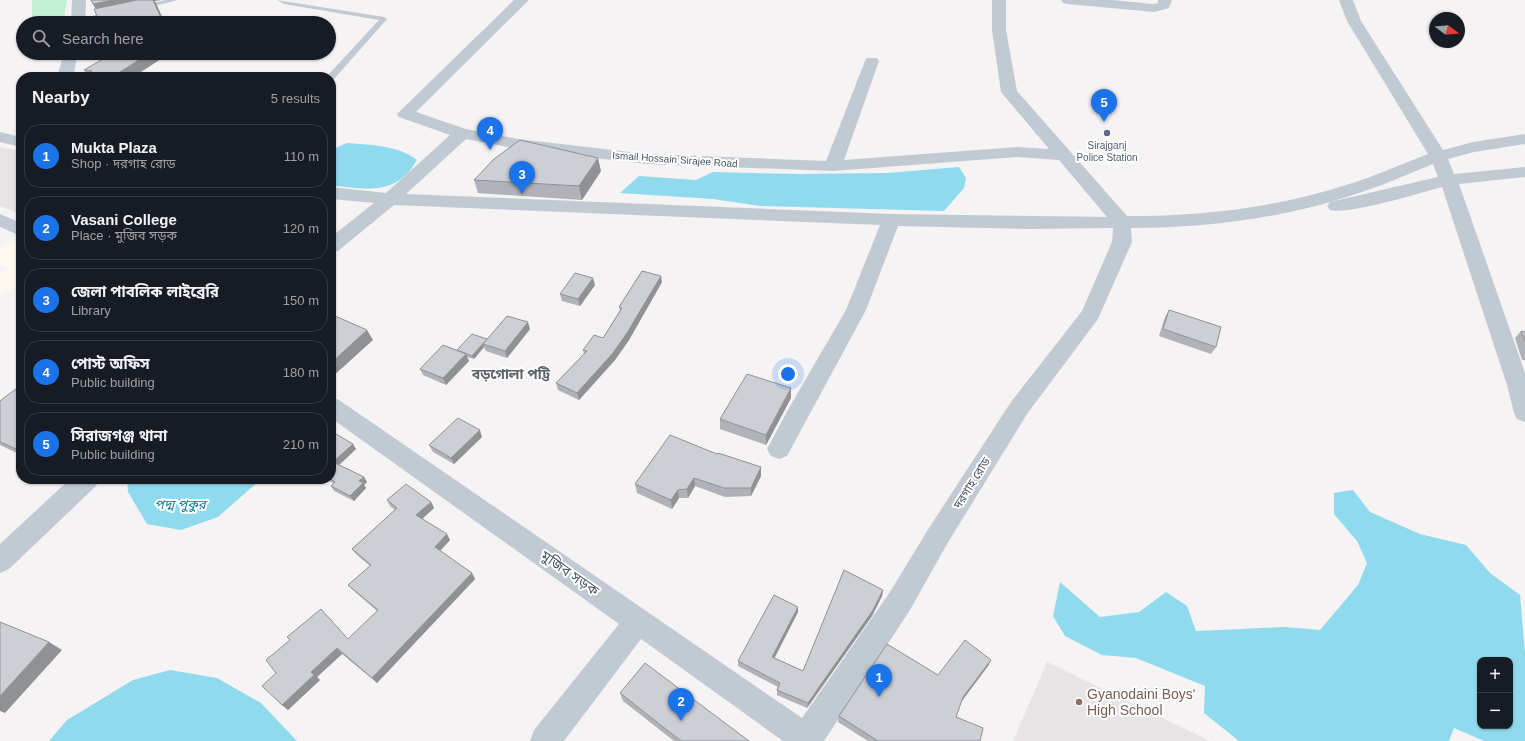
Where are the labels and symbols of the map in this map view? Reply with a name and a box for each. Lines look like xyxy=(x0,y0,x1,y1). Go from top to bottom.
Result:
north arrow xyxy=(1429,12,1465,48)
pin: 5 xyxy=(1091,89,1117,122)
pin: 4 xyxy=(477,117,503,150)
marker: Sirajganj Police Station xyxy=(1102,128,1112,138)
place label: Sirajganj Police Station xyxy=(1076,140,1138,163)
street label: Ismail Hossain Sirajee Road xyxy=(612,150,738,169)
pin: 3 xyxy=(509,161,535,194)
your location xyxy=(778,364,798,384)
district label: বড়গোলা পট্টি xyxy=(471,366,551,382)
street label: দরগাহ রোড xyxy=(950,454,993,512)
water label: পদ্ম পুকুর xyxy=(155,497,208,512)
street label: মুজিব সড়ক xyxy=(537,547,602,600)
pin: 1 xyxy=(866,664,892,697)
place label: Gyanodaini Boys' High School xyxy=(1087,686,1196,718)
pin: 2 xyxy=(668,688,694,721)
marker: Gyanodaini Boys' High School xyxy=(1074,697,1084,707)

